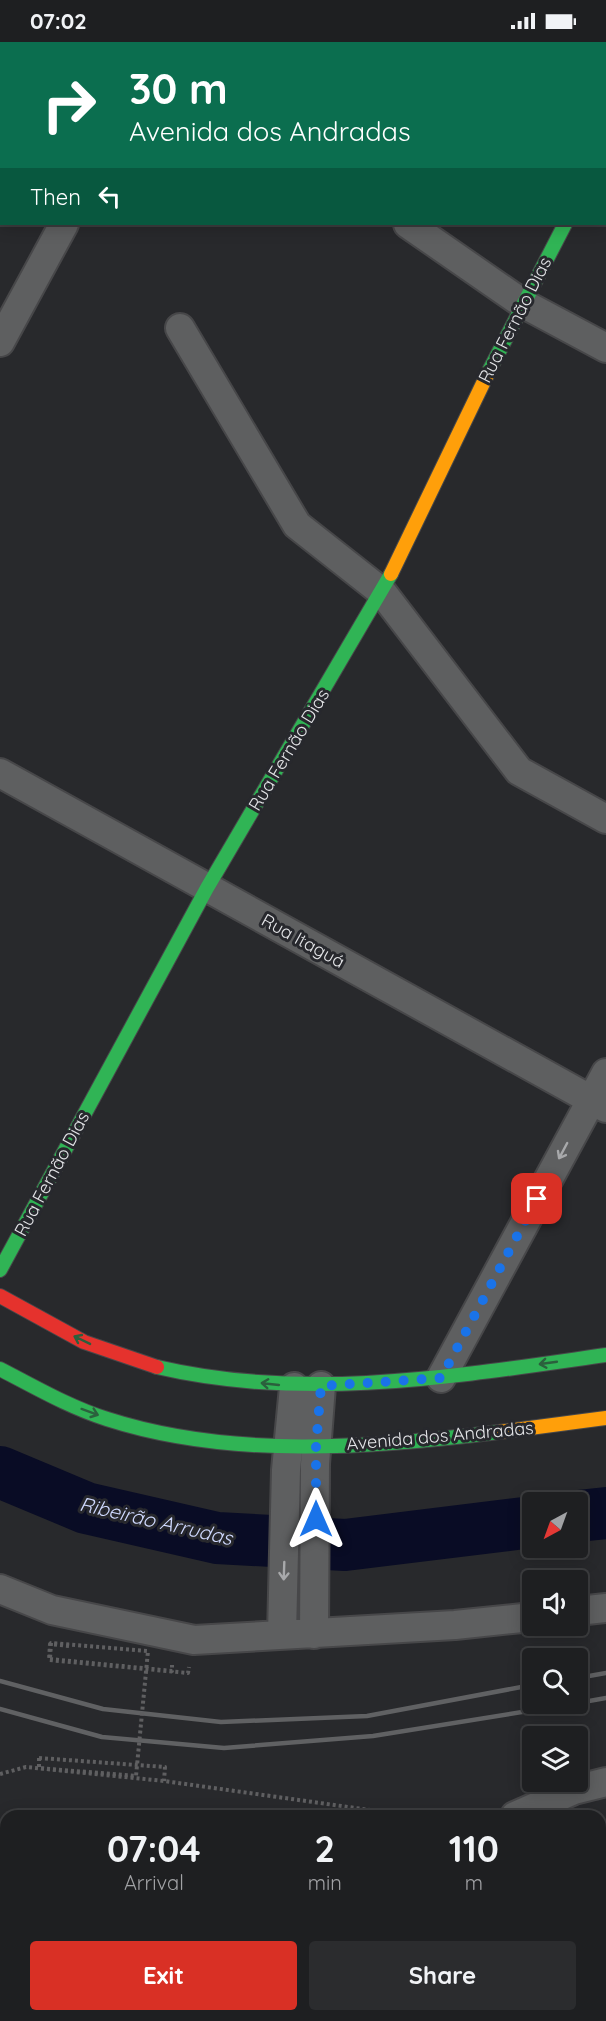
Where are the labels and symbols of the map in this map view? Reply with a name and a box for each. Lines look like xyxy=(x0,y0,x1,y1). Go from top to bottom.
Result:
street label: Rua Fernão Dias xyxy=(473,253,556,387)
street label: Rua Fernão Dias xyxy=(243,685,334,815)
street label: Rua Itaguá xyxy=(258,908,349,973)
street label: Rua Fernão Dias xyxy=(9,1107,94,1240)
one-way arrow xyxy=(557,1142,568,1160)
pin xyxy=(511,1173,562,1224)
one-way arrow xyxy=(73,1334,91,1346)
one-way arrow xyxy=(539,1358,558,1369)
one-way arrow xyxy=(261,1378,281,1389)
one-way arrow xyxy=(80,1408,99,1419)
street label: Avenida dos Andradas xyxy=(345,1416,534,1455)
position arrow xyxy=(284,1487,348,1551)
water label: Ribeirão Arrudas xyxy=(77,1491,236,1551)
north arrow xyxy=(522,1492,588,1558)
one-way arrow xyxy=(278,1560,289,1580)

